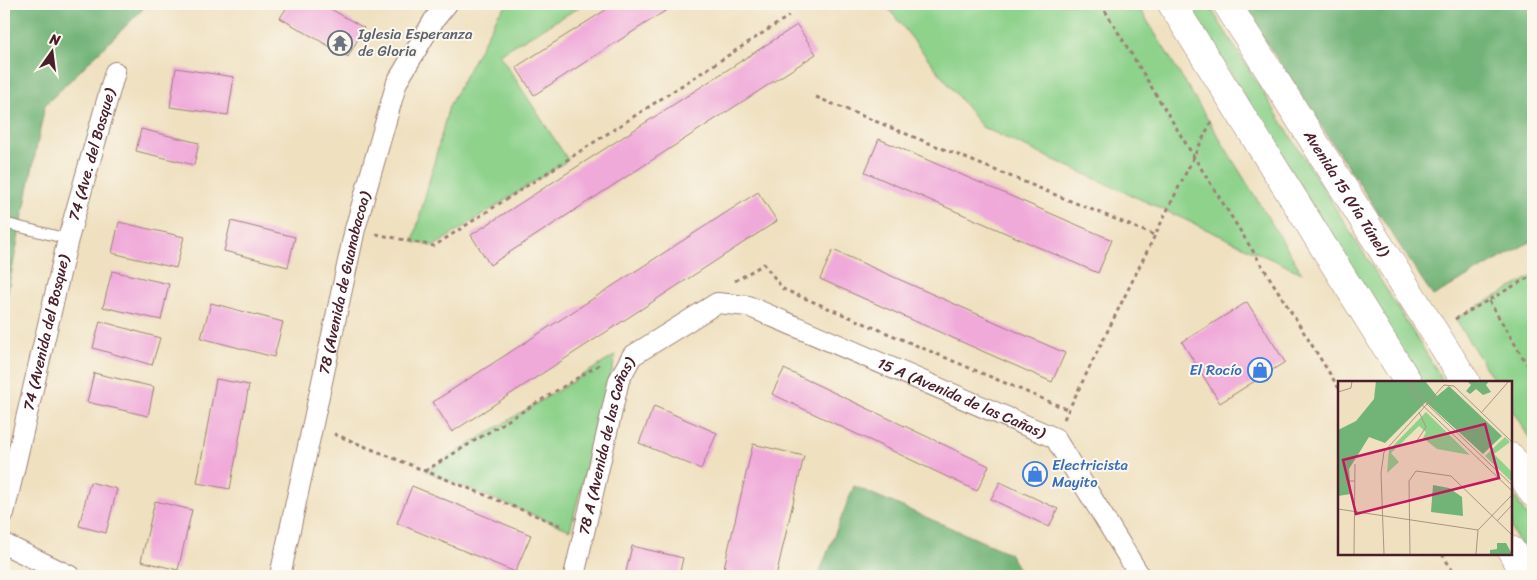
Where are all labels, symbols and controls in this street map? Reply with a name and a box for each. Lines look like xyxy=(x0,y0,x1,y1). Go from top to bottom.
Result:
place label: Iglesia Esperanza de Gloria xyxy=(357,21,473,64)
text: N xyxy=(46,26,63,53)
north arrow xyxy=(28,28,78,78)
temple icon: Iglesia Esperanza de Gloria xyxy=(327,30,353,56)
street label: 74 (Ave. del Bosque) xyxy=(61,85,123,224)
street label: Avenida 15 (Vía Túnel) xyxy=(1296,124,1397,262)
street label: 78 (Avenida de Guanabacoa) xyxy=(311,188,378,377)
street label: 74 (Avenida del Bosque) xyxy=(15,252,77,413)
street label: 15 A (Avenida de las Cañas) xyxy=(873,350,1050,446)
street label: 78 A (Avenida de las Cañas) xyxy=(571,352,642,537)
place label: El Rocío xyxy=(1190,357,1242,383)
shop icon: El Rocío xyxy=(1247,357,1273,383)
inset map xyxy=(1338,381,1512,555)
place label: Electricista Mayito xyxy=(1052,452,1128,495)
shop icon: Electricista Mayito xyxy=(1022,461,1048,487)

